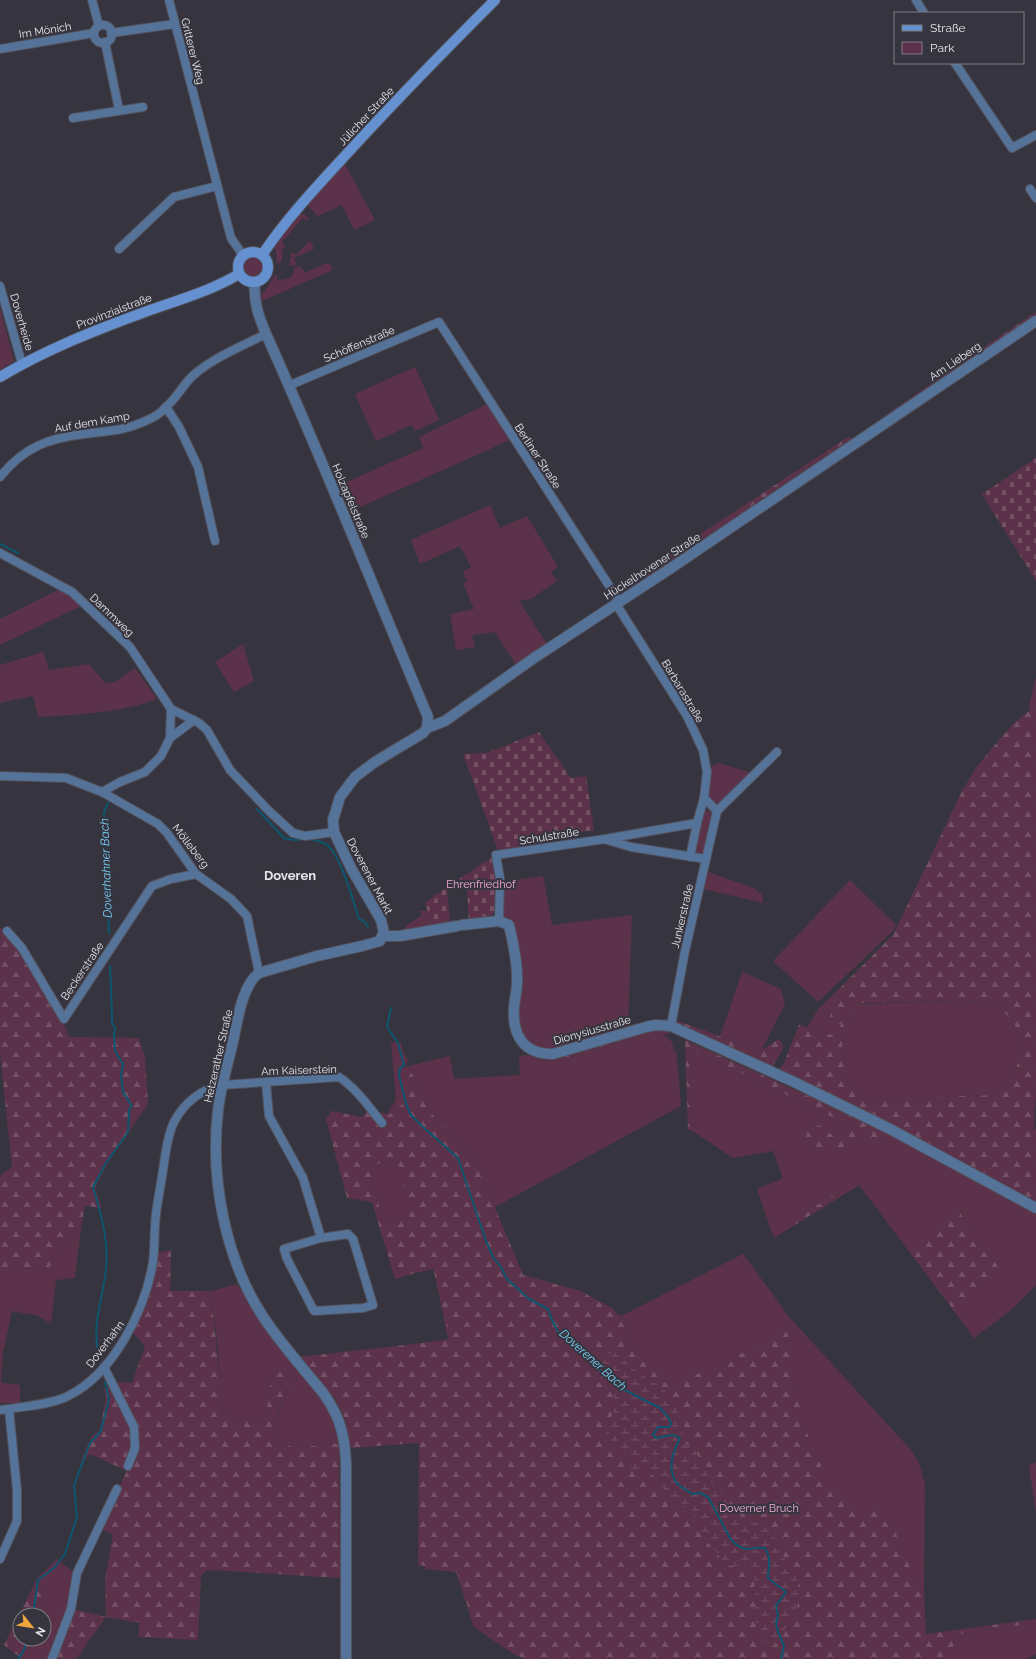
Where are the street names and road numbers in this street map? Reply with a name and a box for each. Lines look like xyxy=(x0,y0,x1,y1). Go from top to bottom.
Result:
street label: Gritterer Weg xyxy=(178,17,207,86)
street label: Im Mönich xyxy=(18,20,72,41)
street label: Jülicher Straße xyxy=(336,84,397,148)
street label: Provinzialstraße xyxy=(75,291,154,332)
street label: Doverheide xyxy=(7,292,36,353)
street label: Schöffenstraße xyxy=(322,323,397,365)
street label: Am Lieberg xyxy=(927,339,984,383)
street label: Auf dem Kamp xyxy=(53,409,131,436)
street label: Berliner Straße xyxy=(512,421,564,492)
street label: Holzapfelstraße xyxy=(329,462,372,541)
street label: Hückelhovener Straße xyxy=(602,530,703,602)
street label: Dammweg xyxy=(87,591,136,639)
street label: Barbarastraße xyxy=(659,657,707,726)
street label: Mölleberg xyxy=(169,822,212,871)
street label: Schulstraße xyxy=(518,825,580,848)
street label: Doverener Markt xyxy=(344,836,395,917)
street label: Junkerstraße xyxy=(669,882,696,949)
street label: Beckerstraße xyxy=(58,939,107,1003)
street label: Hetzerather Straße xyxy=(201,1008,236,1104)
street label: Dionysiusstraße xyxy=(552,1013,633,1048)
street label: Am Kaiserstein xyxy=(261,1063,337,1078)
street label: Doverhahn xyxy=(84,1318,127,1370)

